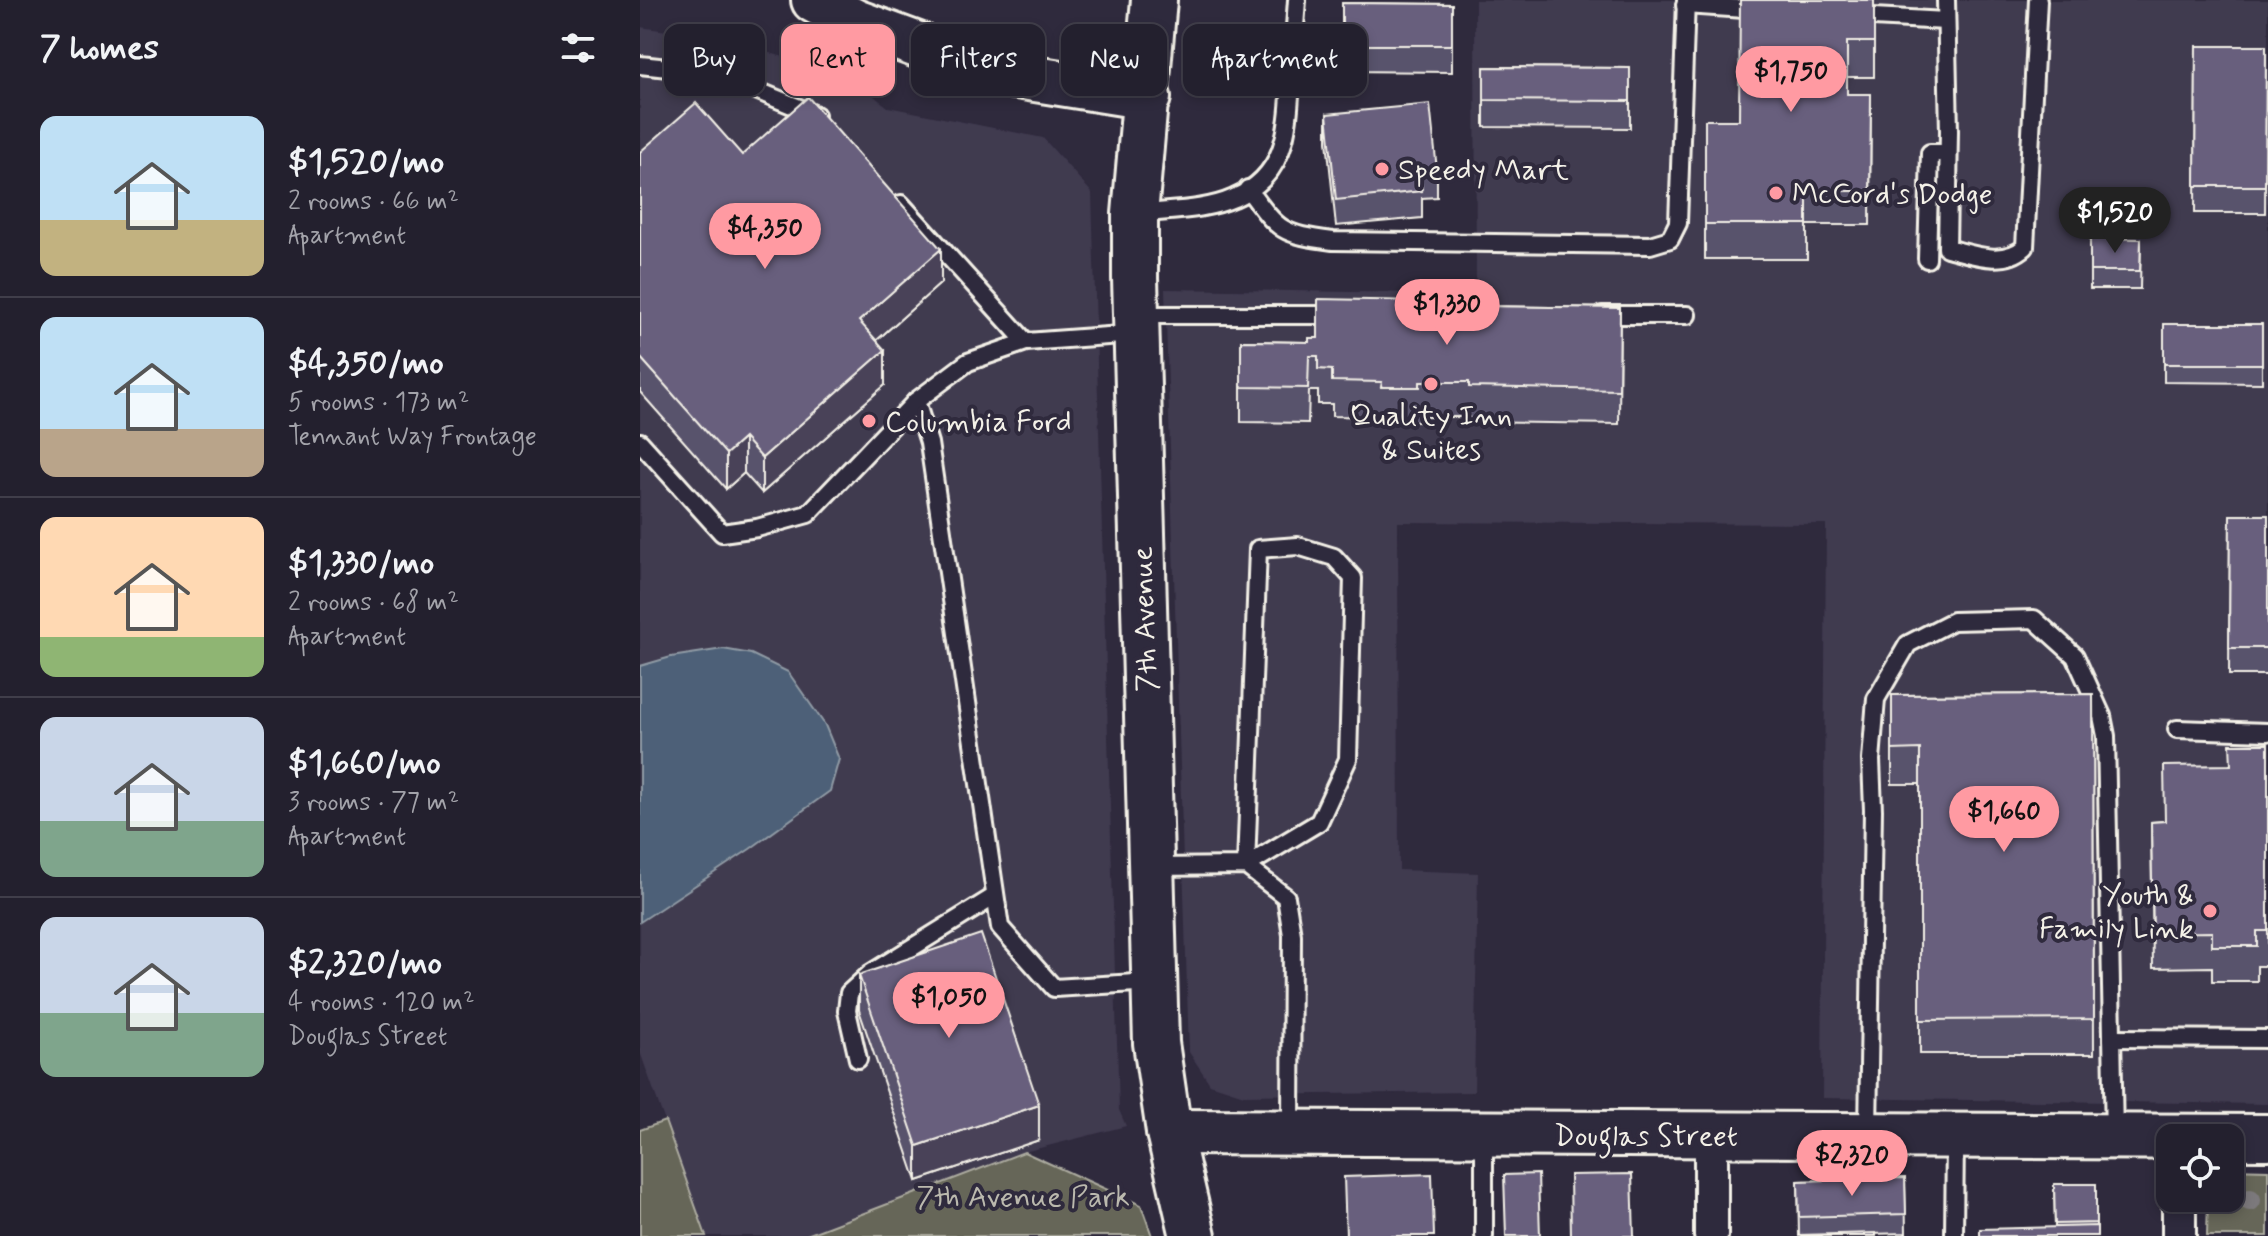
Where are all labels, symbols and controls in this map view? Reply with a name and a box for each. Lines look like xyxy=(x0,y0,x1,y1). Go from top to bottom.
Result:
chip: Buy xyxy=(664,24,765,96)
chip: Rent xyxy=(781,24,895,96)
chip: Filters xyxy=(911,24,1045,96)
chip: New xyxy=(1061,24,1167,96)
chip: Apartment xyxy=(1183,24,1367,96)
text: 7 homes xyxy=(40,26,159,71)
icon: filters xyxy=(556,26,600,70)
pin: $1,750 xyxy=(1726,46,1856,114)
text: $1,750 xyxy=(1754,55,1828,89)
text: $1,520/mo xyxy=(288,140,444,185)
icon: home xyxy=(104,148,200,244)
place label: Speedy Mart xyxy=(1398,151,1569,190)
marker: Speedy Mart xyxy=(1373,160,1391,178)
place label: McCord's Dodge xyxy=(1792,175,1993,214)
marker: McCord's Dodge xyxy=(1767,184,1785,202)
text: 2 rooms · 66 m² xyxy=(288,185,459,219)
pin: $1,520 xyxy=(2050,187,2180,255)
text: $1,520 xyxy=(2077,196,2153,230)
pin: $4,350 xyxy=(700,203,830,271)
text: $4,350 xyxy=(727,212,803,246)
text: Apartment xyxy=(288,219,406,253)
pin: $1,330 xyxy=(1382,279,1512,347)
text: $1,330 xyxy=(1413,288,1481,322)
text: $4,350/mo xyxy=(288,341,444,386)
icon: home xyxy=(104,349,200,445)
marker: Quality Inn & Suites xyxy=(1422,375,1440,393)
text: 5 rooms · 173 m² xyxy=(288,386,469,420)
place label: Quality Inn & Suites xyxy=(1350,397,1512,470)
place label: Columbia Ford xyxy=(885,403,1072,442)
marker: Columbia Ford xyxy=(860,412,878,430)
text: Tennant Way Frontage xyxy=(288,420,537,454)
text: $1,330/mo xyxy=(288,541,434,586)
street label: 7th Avenue xyxy=(1123,546,1168,692)
icon: home xyxy=(104,549,200,645)
text: 2 rooms · 68 m² xyxy=(288,586,459,620)
text: Apartment xyxy=(288,620,406,654)
text: $1,660/mo xyxy=(288,741,441,786)
icon: home xyxy=(104,749,200,845)
text: 3 rooms · 77 m² xyxy=(288,786,459,820)
pin: $1,660 xyxy=(1939,786,2069,854)
text: $1,660 xyxy=(1967,795,2041,829)
text: Apartment xyxy=(288,820,406,854)
place label: Youth & Family Link xyxy=(2039,876,2194,949)
marker: Youth & Family Link xyxy=(2201,902,2219,920)
text: $2,320/mo xyxy=(288,941,442,986)
icon: home xyxy=(104,949,200,1045)
pin: $1,050 xyxy=(884,972,1014,1040)
text: $1,050 xyxy=(911,981,987,1015)
text: 4 rooms · 120 m² xyxy=(288,986,475,1020)
text: Douglas Street xyxy=(288,1020,447,1054)
street label: Douglas Street xyxy=(1554,1117,1738,1159)
map controls xyxy=(2156,1124,2244,1212)
button: locate xyxy=(2156,1124,2244,1212)
pin: $2,320 xyxy=(1787,1130,1917,1198)
text: $2,320 xyxy=(1815,1139,1889,1173)
park label: 7th Avenue Park xyxy=(916,1178,1130,1217)

